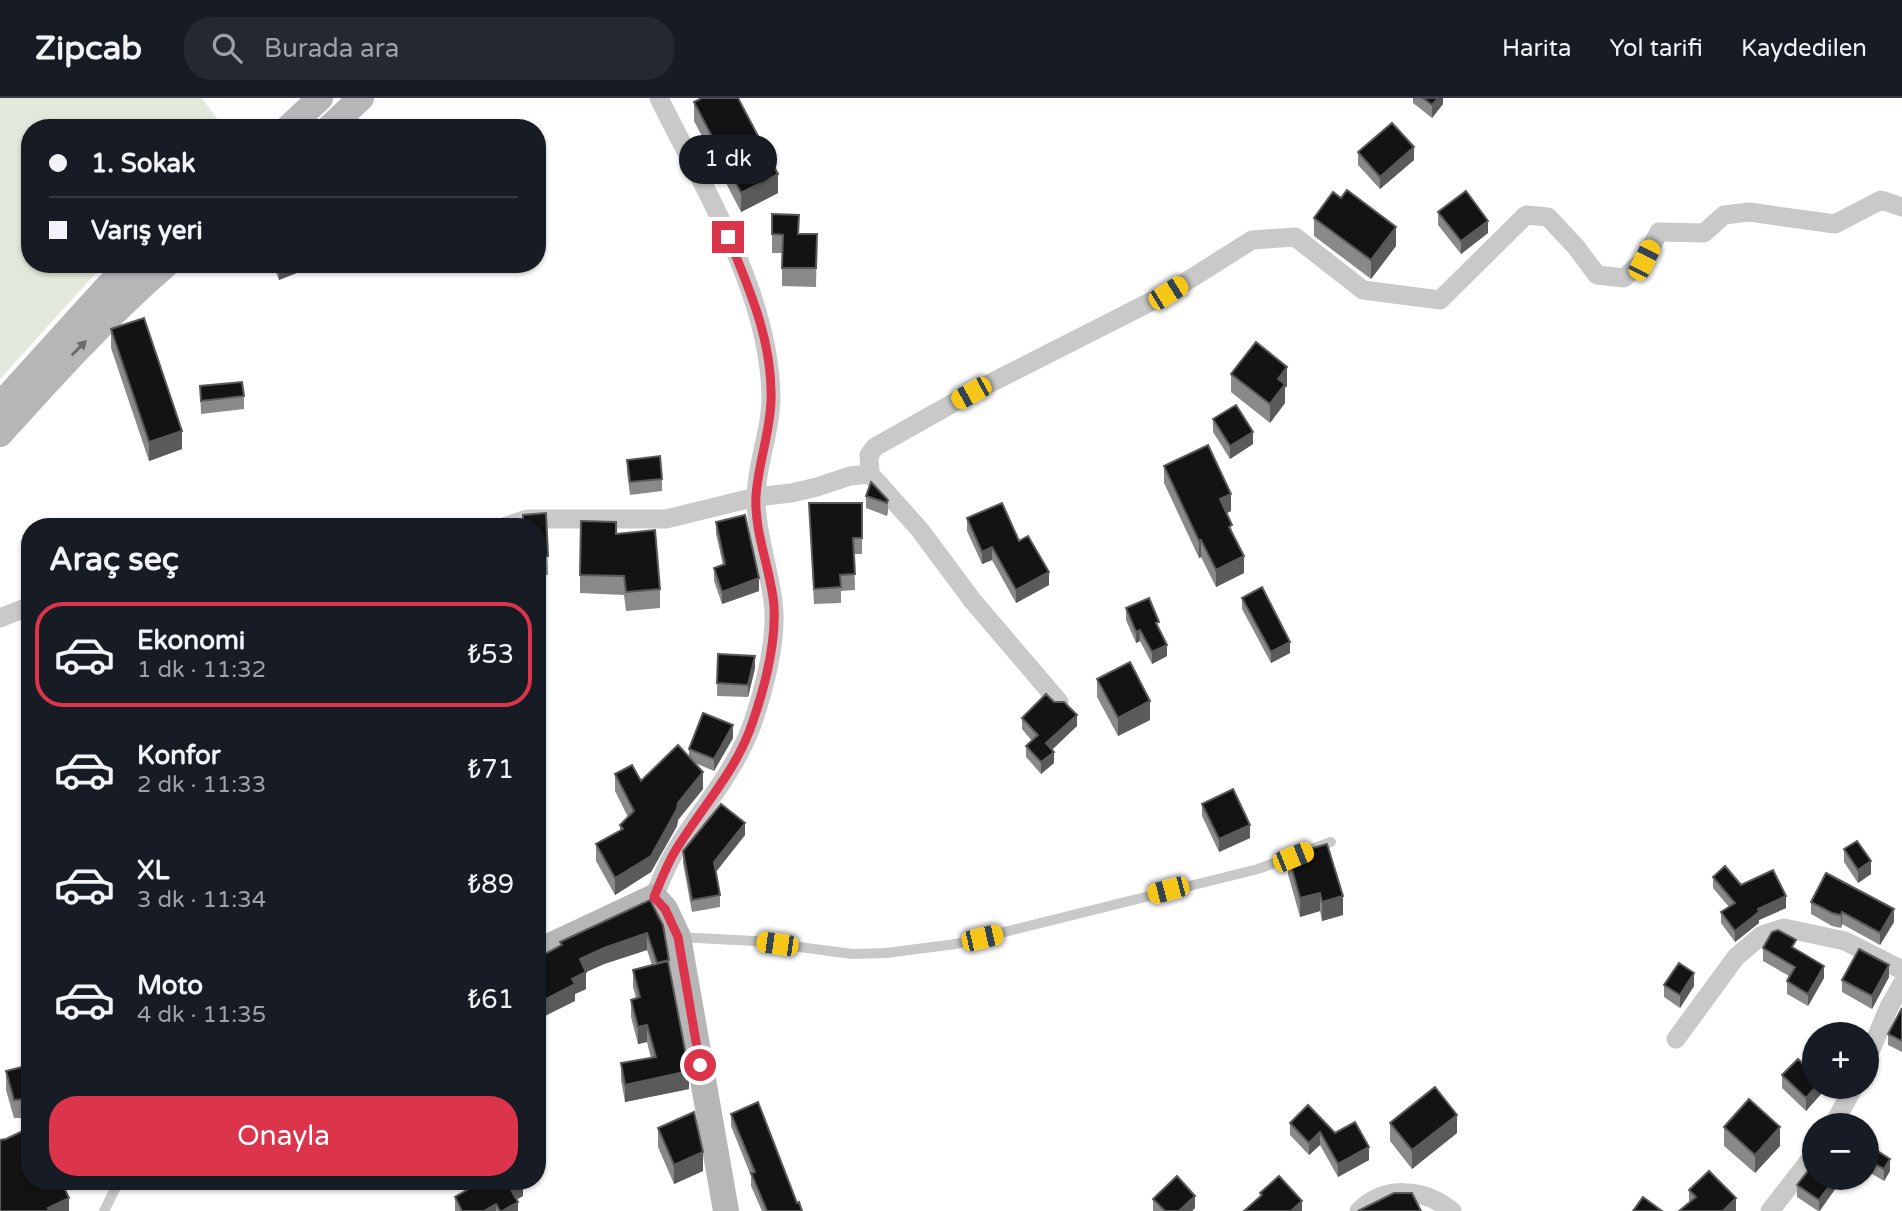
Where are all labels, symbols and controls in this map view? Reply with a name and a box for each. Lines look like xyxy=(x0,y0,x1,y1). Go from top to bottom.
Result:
search box xyxy=(184,17,674,80)
text: Zipcab xyxy=(35,29,142,68)
icon: search xyxy=(208,29,246,67)
text: Burada ara xyxy=(264,33,399,64)
text: Harita xyxy=(1502,34,1571,63)
text: Yol tarifi xyxy=(1609,34,1703,63)
text: Kaydedilen xyxy=(1741,34,1867,63)
callout: 1 dk xyxy=(679,136,777,184)
text: 1 dk xyxy=(704,145,752,173)
text: 1. Sokak xyxy=(91,148,195,179)
text: Varış yeri xyxy=(91,215,203,246)
route end xyxy=(712,221,744,253)
car xyxy=(1626,237,1663,283)
car xyxy=(1145,273,1192,313)
one-way arrow xyxy=(70,340,87,356)
car xyxy=(948,374,995,412)
text: Araç seç xyxy=(49,541,179,579)
icon: car xyxy=(53,623,116,686)
text: Ekonomi xyxy=(137,625,245,656)
text: ₺53 xyxy=(468,639,514,670)
text: 1 dk · 11:32 xyxy=(137,656,266,684)
icon: car xyxy=(53,738,116,801)
text: Konfor xyxy=(137,740,221,771)
text: ₺71 xyxy=(468,754,514,785)
text: 2 dk · 11:33 xyxy=(137,771,266,799)
car xyxy=(1270,839,1317,875)
icon: car xyxy=(53,853,116,916)
text: XL xyxy=(137,855,169,886)
text: ₺89 xyxy=(468,869,514,900)
car xyxy=(1145,874,1192,906)
text: 3 dk · 11:34 xyxy=(137,886,266,914)
car xyxy=(960,923,1005,953)
car xyxy=(755,931,800,957)
icon: car xyxy=(53,968,116,1031)
text: Moto xyxy=(137,970,203,1001)
text: ₺61 xyxy=(468,984,514,1015)
text: 4 dk · 11:35 xyxy=(137,1001,266,1029)
map controls xyxy=(1802,1022,1879,1190)
button: + xyxy=(1802,1022,1879,1099)
route start xyxy=(684,1049,716,1081)
button: Onayla xyxy=(49,1096,518,1176)
button: − xyxy=(1802,1113,1879,1190)

